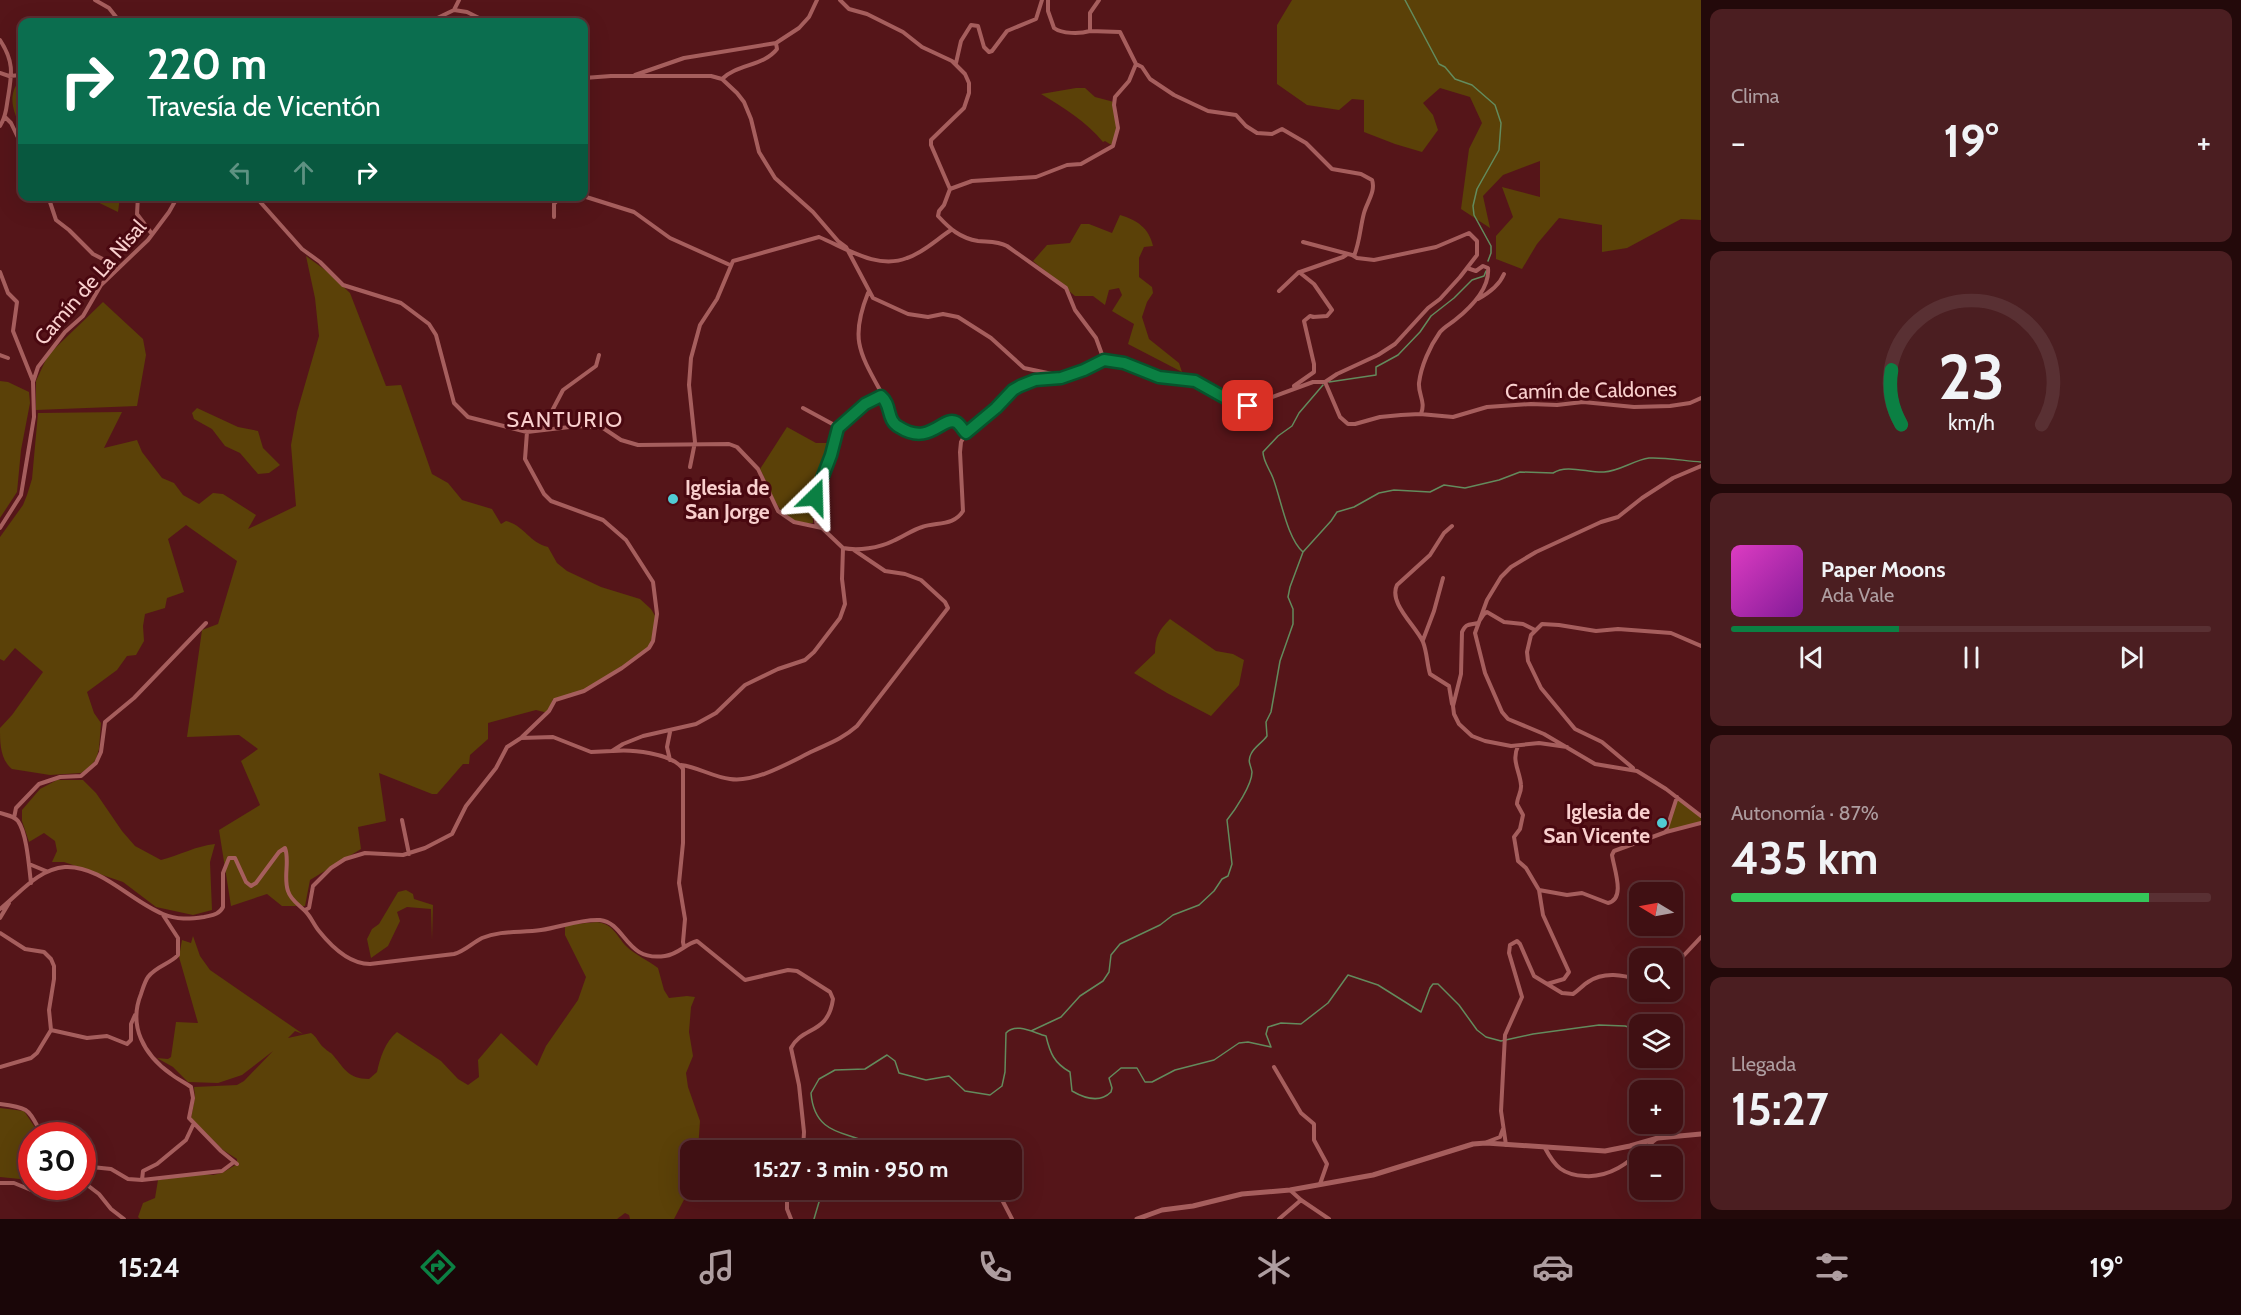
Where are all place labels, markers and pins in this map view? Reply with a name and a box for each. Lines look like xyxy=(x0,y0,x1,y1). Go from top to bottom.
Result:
pin xyxy=(1222,380,1273,431)
place label: Iglesia de San Jorge xyxy=(685,475,770,524)
marker: Iglesia de San Jorge xyxy=(666,492,680,506)
place label: Iglesia de San Vicente xyxy=(1543,799,1650,848)
marker: Iglesia de San Vicente xyxy=(1655,816,1669,830)

